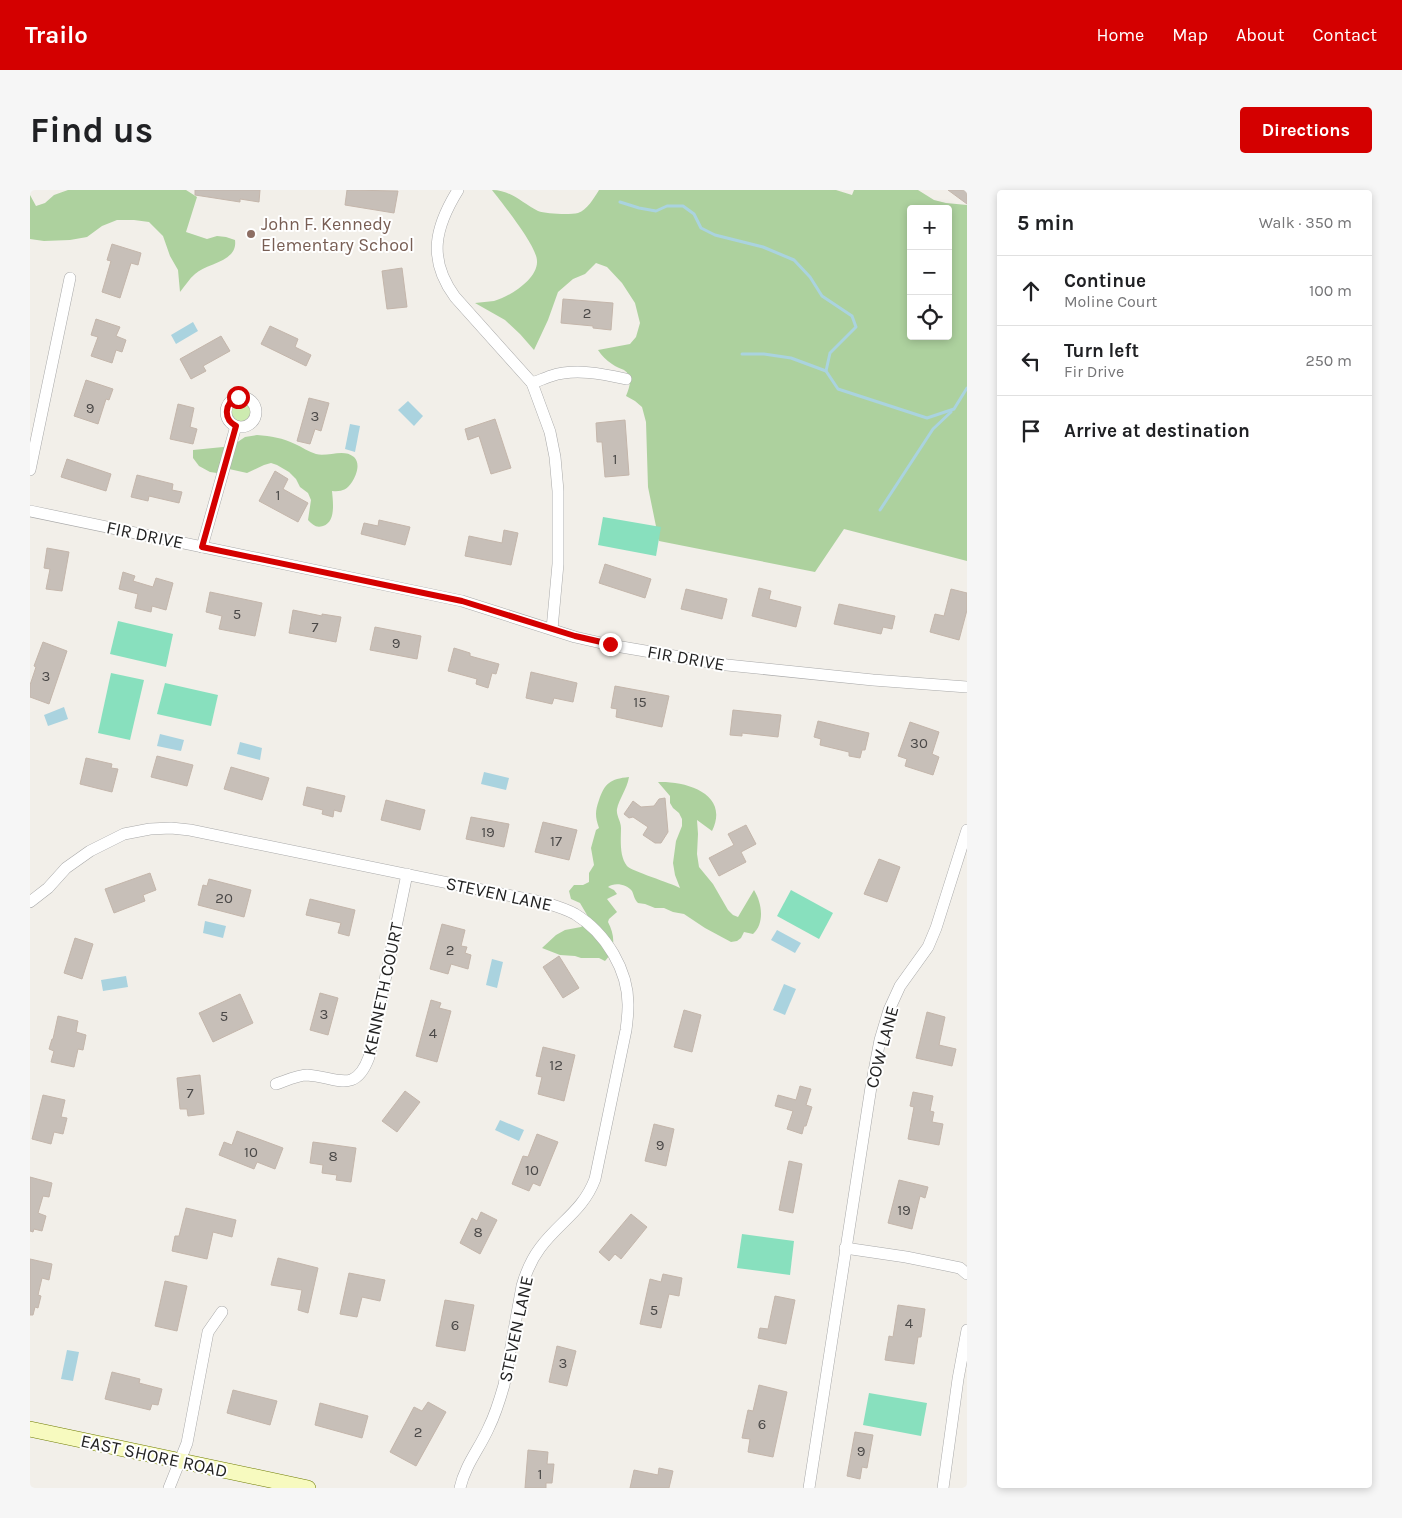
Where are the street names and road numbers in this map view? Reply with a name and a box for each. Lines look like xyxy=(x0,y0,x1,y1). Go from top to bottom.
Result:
street label: FIR DRIVE xyxy=(105,516,185,554)
street label: FIR DRIVE xyxy=(646,640,726,676)
street label: STEVEN LANE xyxy=(444,872,554,916)
street label: KENNETH COURT xyxy=(358,920,408,1058)
street label: COW LANE xyxy=(860,1003,904,1091)
street label: STEVEN LANE xyxy=(494,1274,538,1384)
street label: EAST SHORE ROAD xyxy=(79,1430,229,1482)

